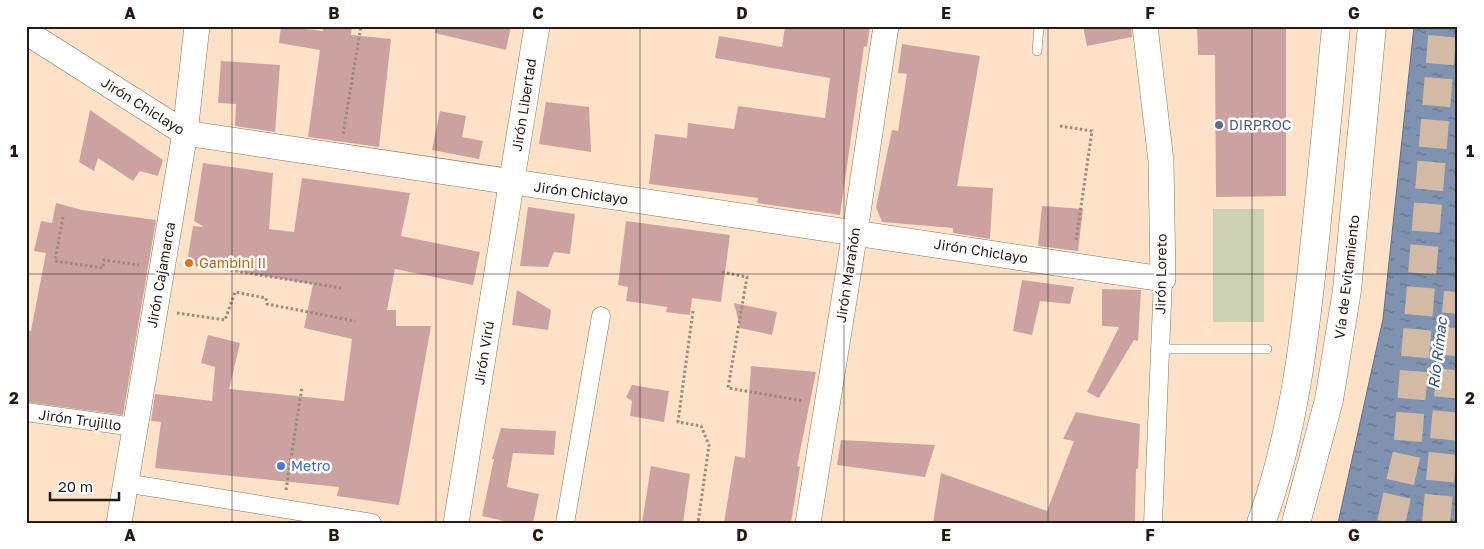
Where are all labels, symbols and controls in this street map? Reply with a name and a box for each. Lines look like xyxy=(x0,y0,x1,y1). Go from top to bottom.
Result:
text: A xyxy=(124,3,136,23)
text: B xyxy=(328,3,340,23)
text: C xyxy=(532,3,544,23)
text: D xyxy=(736,3,748,23)
text: E xyxy=(941,3,951,23)
text: F xyxy=(1145,3,1155,23)
text: G xyxy=(1348,3,1360,23)
street label: Jirón Libertad xyxy=(508,57,539,153)
street label: Jirón Chiclayo xyxy=(99,73,188,138)
place label: DIRPROC xyxy=(1229,116,1291,133)
marker: DIRPROC xyxy=(1213,119,1225,131)
text: 1 xyxy=(10,141,18,161)
text: 1 xyxy=(1466,141,1474,161)
street label: Jirón Chiclayo xyxy=(533,177,629,208)
street label: Vía de Evitamiento xyxy=(1330,214,1363,340)
street label: Jirón Cajamarca xyxy=(143,220,178,329)
street label: Jirón Marañón xyxy=(832,226,863,324)
street label: Jirón Loreto xyxy=(1151,233,1170,315)
street label: Jirón Chiclayo xyxy=(933,235,1029,266)
place label: Gambini II xyxy=(199,254,266,271)
marker: Gambini II xyxy=(183,257,195,269)
water label: Río Rímac xyxy=(1424,316,1450,389)
street label: Jirón Virú xyxy=(470,320,497,386)
text: 2 xyxy=(9,388,19,408)
text: 2 xyxy=(1465,388,1475,408)
street label: Jirón Trujillo xyxy=(38,405,123,434)
place label: Metro xyxy=(291,457,330,474)
marker: Metro xyxy=(275,460,287,472)
scale bar xyxy=(50,469,119,501)
text: 20 m xyxy=(58,477,93,495)
text: A xyxy=(124,525,136,545)
text: B xyxy=(328,525,340,545)
text: C xyxy=(532,525,544,545)
text: D xyxy=(736,525,748,545)
text: E xyxy=(941,525,951,545)
text: F xyxy=(1145,525,1155,545)
text: G xyxy=(1348,525,1360,545)

